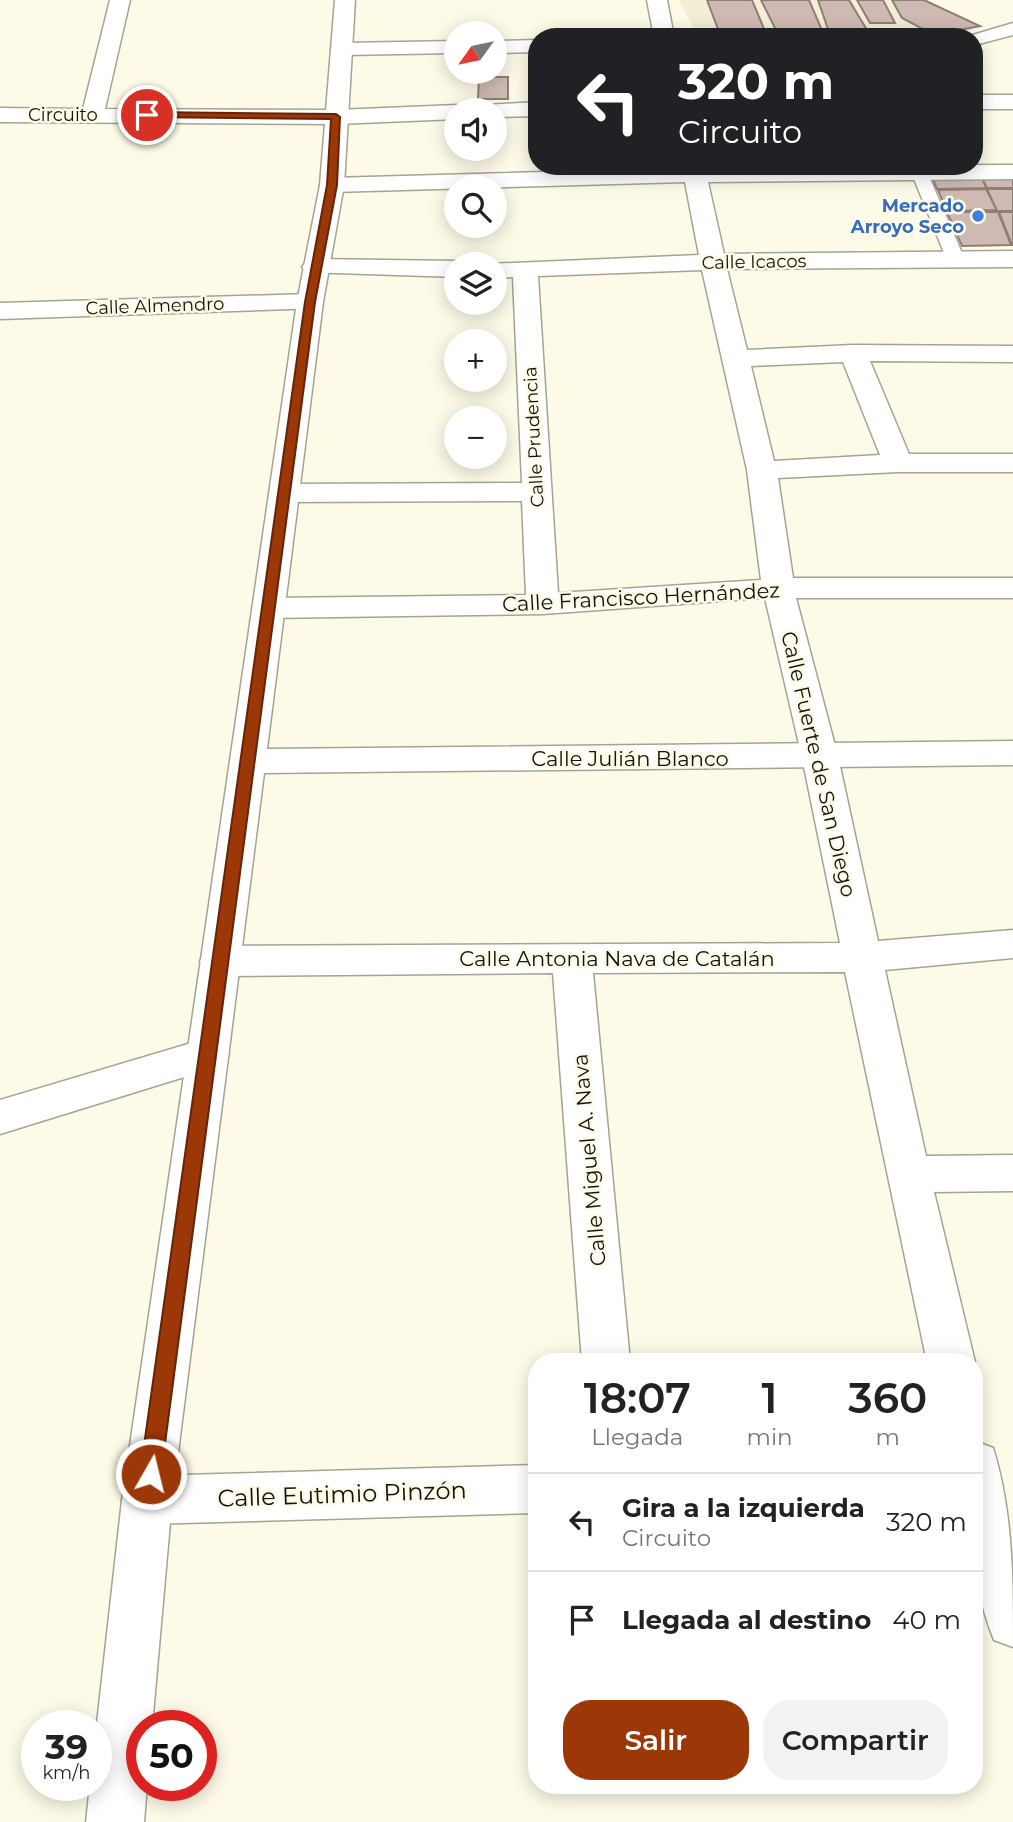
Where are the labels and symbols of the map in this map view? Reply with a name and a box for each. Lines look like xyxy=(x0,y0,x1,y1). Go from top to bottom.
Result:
north arrow xyxy=(444,21,508,84)
pin xyxy=(117,85,177,145)
street label: Circuito xyxy=(28,104,98,126)
place label: Mercado Arroyo Seco xyxy=(850,195,964,238)
marker: Mercado Arroyo Seco xyxy=(970,208,986,224)
street label: Calle Icacos xyxy=(701,250,807,274)
street label: Calle Almendro xyxy=(85,293,225,319)
street label: Calle Prudencia xyxy=(519,366,549,508)
street label: Calle Francisco Hernández xyxy=(502,577,780,617)
street label: Calle Fuerte de San Diego xyxy=(776,629,862,899)
street label: Calle Julián Blanco xyxy=(531,746,729,771)
street label: Calle Antonia Nava de Catalán xyxy=(459,946,775,971)
street label: Calle Miguel A. Nava xyxy=(567,1053,611,1267)
position arrow xyxy=(114,1437,188,1511)
street label: Calle Eutimio Pinzón xyxy=(217,1475,467,1513)
speed limit sign: 50 xyxy=(126,1710,217,1801)

